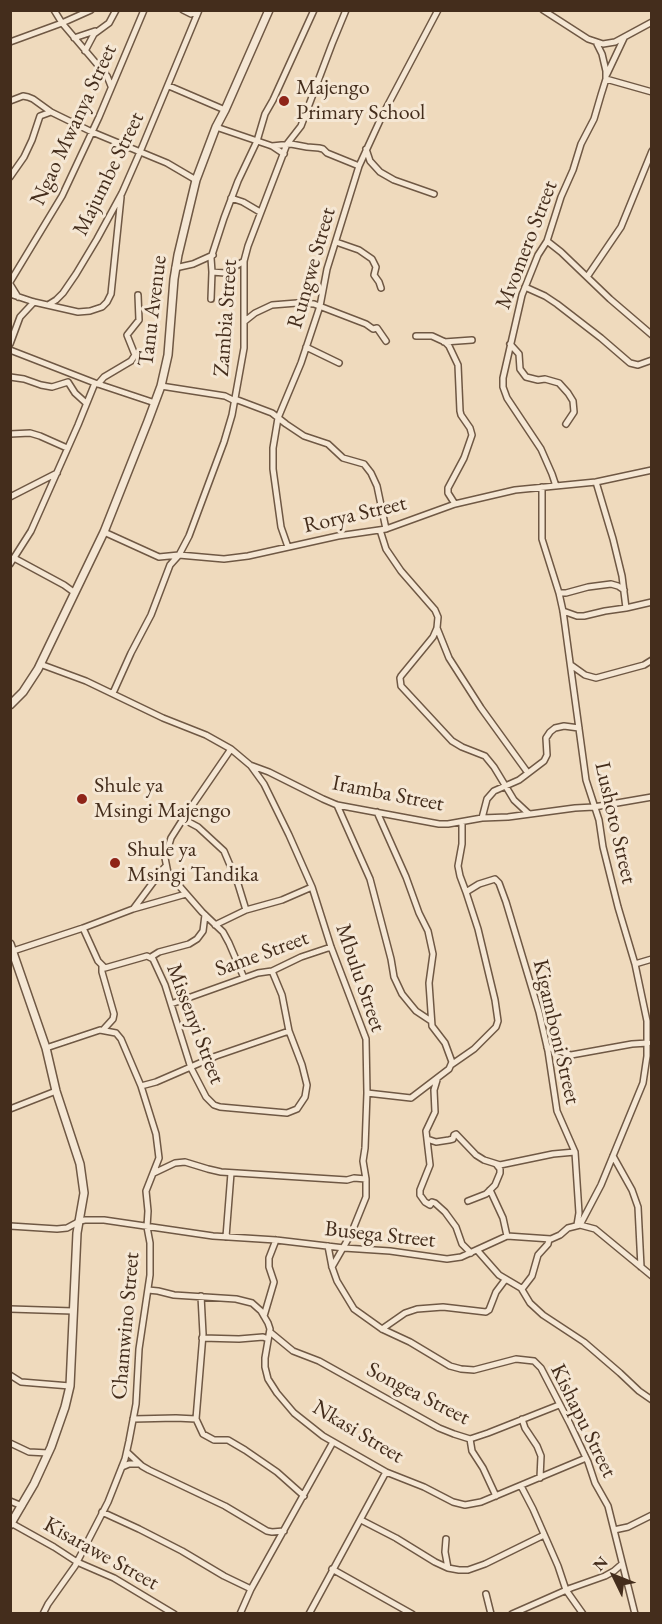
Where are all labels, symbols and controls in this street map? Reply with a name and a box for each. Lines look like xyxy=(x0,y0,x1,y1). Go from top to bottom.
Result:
street label: Ngao Mwanya Street xyxy=(25,40,123,210)
place label: Majengo Primary School xyxy=(296,75,425,126)
marker: Majengo Primary School xyxy=(277,94,291,108)
street label: Majumbe Street xyxy=(68,108,150,240)
street label: Mvomero Street xyxy=(490,177,564,313)
street label: Rungwe Street xyxy=(282,205,342,331)
street label: Tanu Avenue xyxy=(133,254,173,368)
street label: Zambia Street xyxy=(209,259,243,377)
street label: Rorya Street xyxy=(301,490,409,540)
street label: Lushoto Street xyxy=(588,759,642,887)
street label: Iramba Street xyxy=(330,770,446,818)
place label: Shule ya Msingi Majengo xyxy=(94,773,231,824)
marker: Shule ya Msingi Majengo xyxy=(75,792,89,806)
place label: Shule ya Msingi Tandika xyxy=(127,837,259,888)
marker: Shule ya Msingi Tandika xyxy=(108,856,122,870)
street label: Mbulu Street xyxy=(329,921,391,1035)
street label: Same Street xyxy=(212,925,312,983)
street label: Kigamboni Street xyxy=(527,957,585,1107)
street label: Missenyi Street xyxy=(160,960,230,1088)
street label: Busega Street xyxy=(323,1216,437,1254)
street label: Chamwino Street xyxy=(106,1251,146,1401)
street label: Songea Street xyxy=(362,1357,474,1431)
street label: Kishapu Street xyxy=(544,1360,622,1482)
street label: Nkasi Street xyxy=(308,1394,408,1470)
street label: Kisarawe Street xyxy=(39,1511,163,1597)
north arrow xyxy=(584,1546,644,1606)
text: N xyxy=(588,1551,613,1575)

